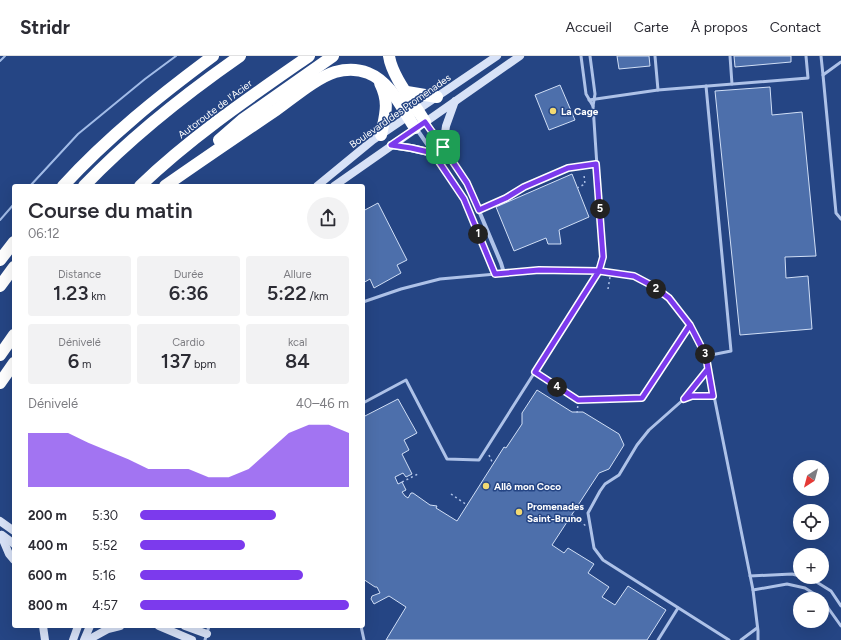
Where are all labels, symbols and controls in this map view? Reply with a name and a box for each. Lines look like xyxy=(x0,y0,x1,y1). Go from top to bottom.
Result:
text: Stridr xyxy=(20,16,70,39)
text: Accueil xyxy=(566,19,612,36)
text: Carte xyxy=(634,19,669,36)
text: À propos xyxy=(691,19,748,36)
text: Contact xyxy=(770,19,821,36)
street label: Boulevard des Promenades xyxy=(347,71,454,151)
street label: Autoroute de l'Acier xyxy=(175,76,255,141)
place label: La Cage xyxy=(561,105,599,118)
marker: La Cage xyxy=(548,106,558,116)
pin xyxy=(426,130,460,164)
icon: arrive xyxy=(432,136,454,158)
text: Course du matin xyxy=(28,197,193,224)
button: share xyxy=(307,197,349,239)
pin: 5 xyxy=(590,199,610,219)
text: 5 xyxy=(597,202,603,215)
pin: 1 xyxy=(468,224,488,244)
text: 06:12 xyxy=(28,226,60,241)
text: 1 xyxy=(476,227,480,240)
text: Distance xyxy=(58,268,101,281)
text: Durée xyxy=(174,268,203,281)
text: Allure xyxy=(283,268,312,281)
pin: 2 xyxy=(646,279,666,299)
text: 1.23 xyxy=(53,281,89,305)
text: 6:36 xyxy=(169,281,208,305)
text: 5:22 xyxy=(267,281,307,305)
text: 2 xyxy=(653,282,659,295)
text: km xyxy=(89,290,106,303)
text: /km xyxy=(307,290,328,303)
text: Dénivelé xyxy=(58,336,101,349)
text: Cardio xyxy=(172,336,205,349)
text: kcal xyxy=(288,336,307,349)
pin: 3 xyxy=(695,344,715,364)
text: 3 xyxy=(702,347,708,360)
text: 6 xyxy=(68,349,79,373)
text: 137 xyxy=(161,349,191,373)
text: 84 xyxy=(285,349,310,373)
text: m xyxy=(79,358,91,371)
text: bpm xyxy=(191,358,216,371)
pin: 4 xyxy=(547,377,567,397)
text: 4 xyxy=(554,380,560,393)
text: Dénivelé xyxy=(28,396,78,411)
text: 40–46 m xyxy=(296,396,349,411)
north arrow xyxy=(793,460,829,496)
map controls xyxy=(793,460,829,628)
place label: Allô mon Coco xyxy=(494,480,561,493)
marker: Allô mon Coco xyxy=(481,481,491,491)
place label: Promenades Saint-Bruno xyxy=(527,500,584,525)
button: locate xyxy=(793,504,829,540)
marker: Promenades Saint-Bruno xyxy=(514,507,524,517)
text: 200 m xyxy=(28,508,67,523)
text: 5:30 xyxy=(92,508,118,523)
text: 400 m xyxy=(28,538,68,553)
text: 5:52 xyxy=(92,538,118,553)
button: + xyxy=(793,548,829,584)
text: 600 m xyxy=(28,568,67,583)
text: 5:16 xyxy=(92,568,116,583)
button: − xyxy=(793,592,829,628)
text: 800 m xyxy=(28,598,67,613)
text: 4:57 xyxy=(92,598,118,613)

